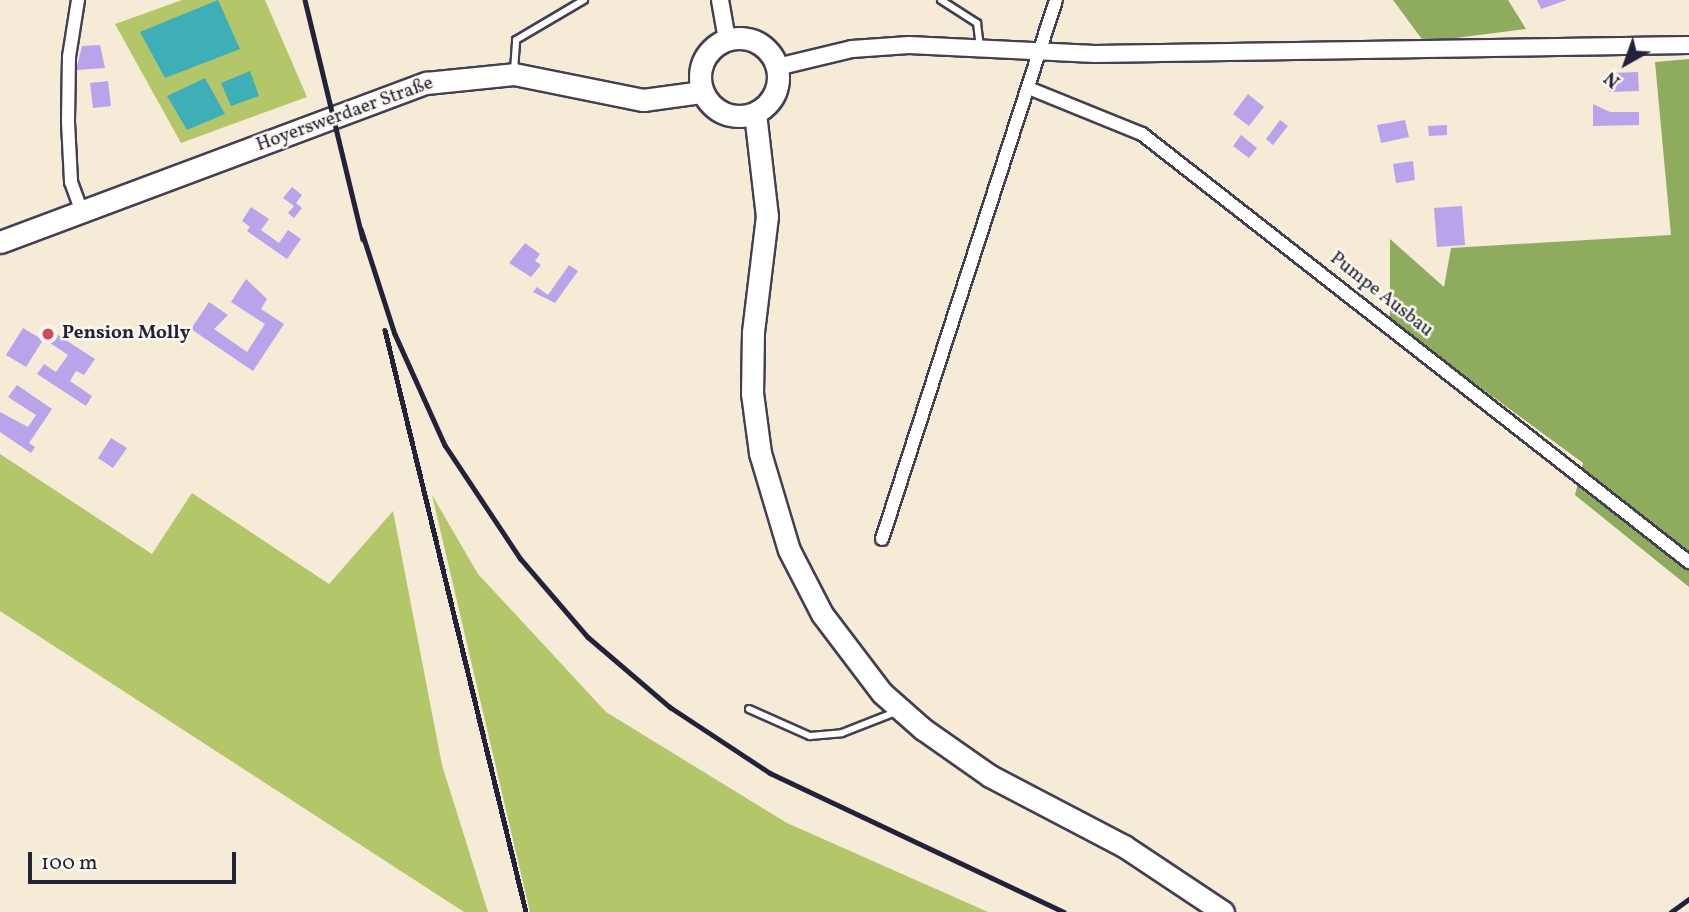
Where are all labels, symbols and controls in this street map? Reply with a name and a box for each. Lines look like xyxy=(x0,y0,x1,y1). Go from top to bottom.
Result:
north arrow xyxy=(1591,28,1661,98)
text: N xyxy=(1599,65,1626,93)
street label: Hoyerswerdaer Straße xyxy=(254,72,436,158)
street label: Pumpe Ausbau xyxy=(1325,248,1437,342)
place label: Pension Molly xyxy=(62,323,190,345)
marker: Pension Molly xyxy=(40,326,56,342)
scale bar xyxy=(32,838,240,882)
text: 100 m xyxy=(41,849,98,878)

